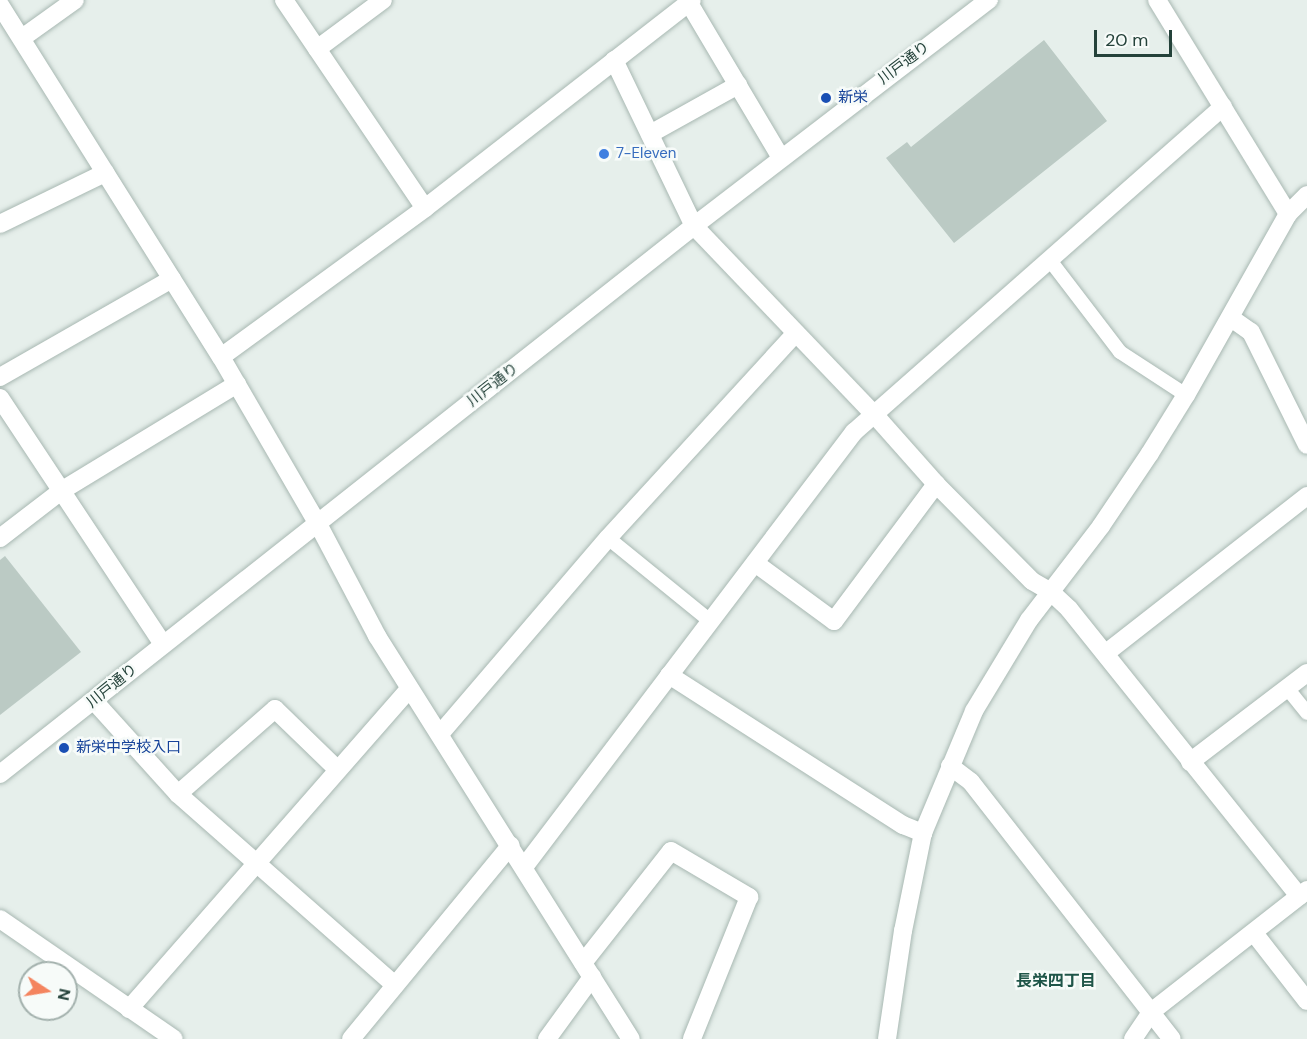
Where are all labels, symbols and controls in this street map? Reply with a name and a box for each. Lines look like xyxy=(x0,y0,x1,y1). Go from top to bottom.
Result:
scale bar xyxy=(1097,18,1175,56)
text: 20 m xyxy=(1105,28,1148,52)
street label: 川戸通り xyxy=(875,38,933,88)
place label: 新栄 xyxy=(838,89,868,107)
marker: 新栄 xyxy=(819,91,833,105)
place label: 7-Eleven xyxy=(616,145,676,163)
marker: 7-Eleven xyxy=(597,147,611,161)
street label: 川戸通り xyxy=(464,359,522,411)
street label: 川戸通り xyxy=(83,660,141,712)
place label: 新栄中学校入口 xyxy=(76,739,181,757)
marker: 新栄中学校入口 xyxy=(57,741,71,755)
north arrow xyxy=(18,961,78,1021)
district label: 長栄四丁目 xyxy=(1016,971,1096,991)
text: N xyxy=(53,987,76,1002)

